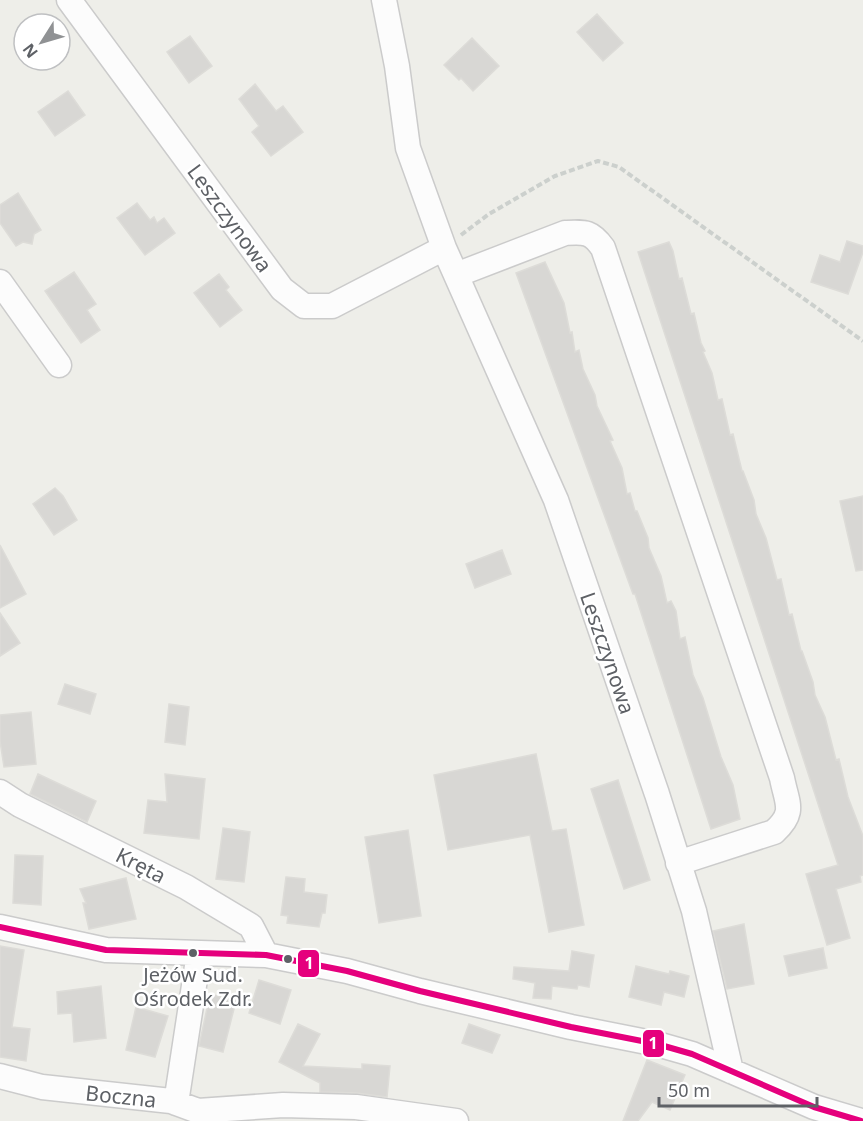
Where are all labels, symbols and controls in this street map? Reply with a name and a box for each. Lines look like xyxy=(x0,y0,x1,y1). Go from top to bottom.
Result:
north arrow xyxy=(12,12,72,72)
text: N xyxy=(17,39,43,63)
street label: Leszczynowa xyxy=(181,158,279,278)
street label: Leszczynowa xyxy=(574,588,642,718)
street label: Kręta xyxy=(111,841,171,889)
marker: Jeżów Sud. Ośrodek Zdr. xyxy=(187,947,199,959)
line badge: 1 xyxy=(297,949,320,978)
text: 1 xyxy=(304,952,314,974)
unlabelled marker xyxy=(282,953,294,965)
place label: Jeżów Sud. Ośrodek Zdr. xyxy=(134,961,252,1012)
line badge: 1 xyxy=(642,1029,665,1058)
text: 1 xyxy=(648,1032,658,1054)
scale bar xyxy=(659,1070,816,1108)
street label: Boczna xyxy=(84,1078,158,1114)
text: 50 m xyxy=(668,1078,710,1102)

